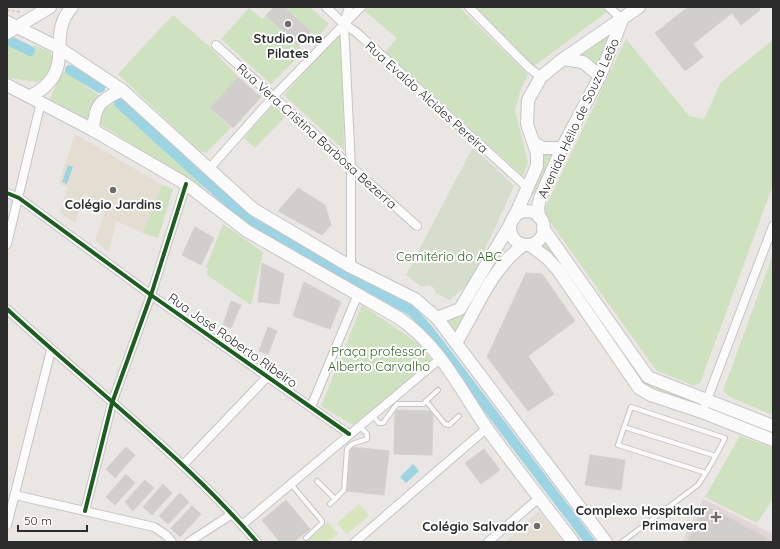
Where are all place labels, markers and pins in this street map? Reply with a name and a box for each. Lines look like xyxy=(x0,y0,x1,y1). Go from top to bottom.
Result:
marker: Studio One Pilates xyxy=(283,19,293,29)
place label: Studio One Pilates xyxy=(254,30,323,61)
marker: Colégio Jardins xyxy=(108,185,118,195)
place label: Colégio Jardins xyxy=(65,196,161,212)
place label: Complexo Hospitalar Primavera xyxy=(576,502,707,533)
marker: Complexo Hospitalar Primavera xyxy=(710,511,722,523)
place label: Colégio Salvador xyxy=(422,518,529,534)
marker: Colégio Salvador xyxy=(532,521,542,531)

